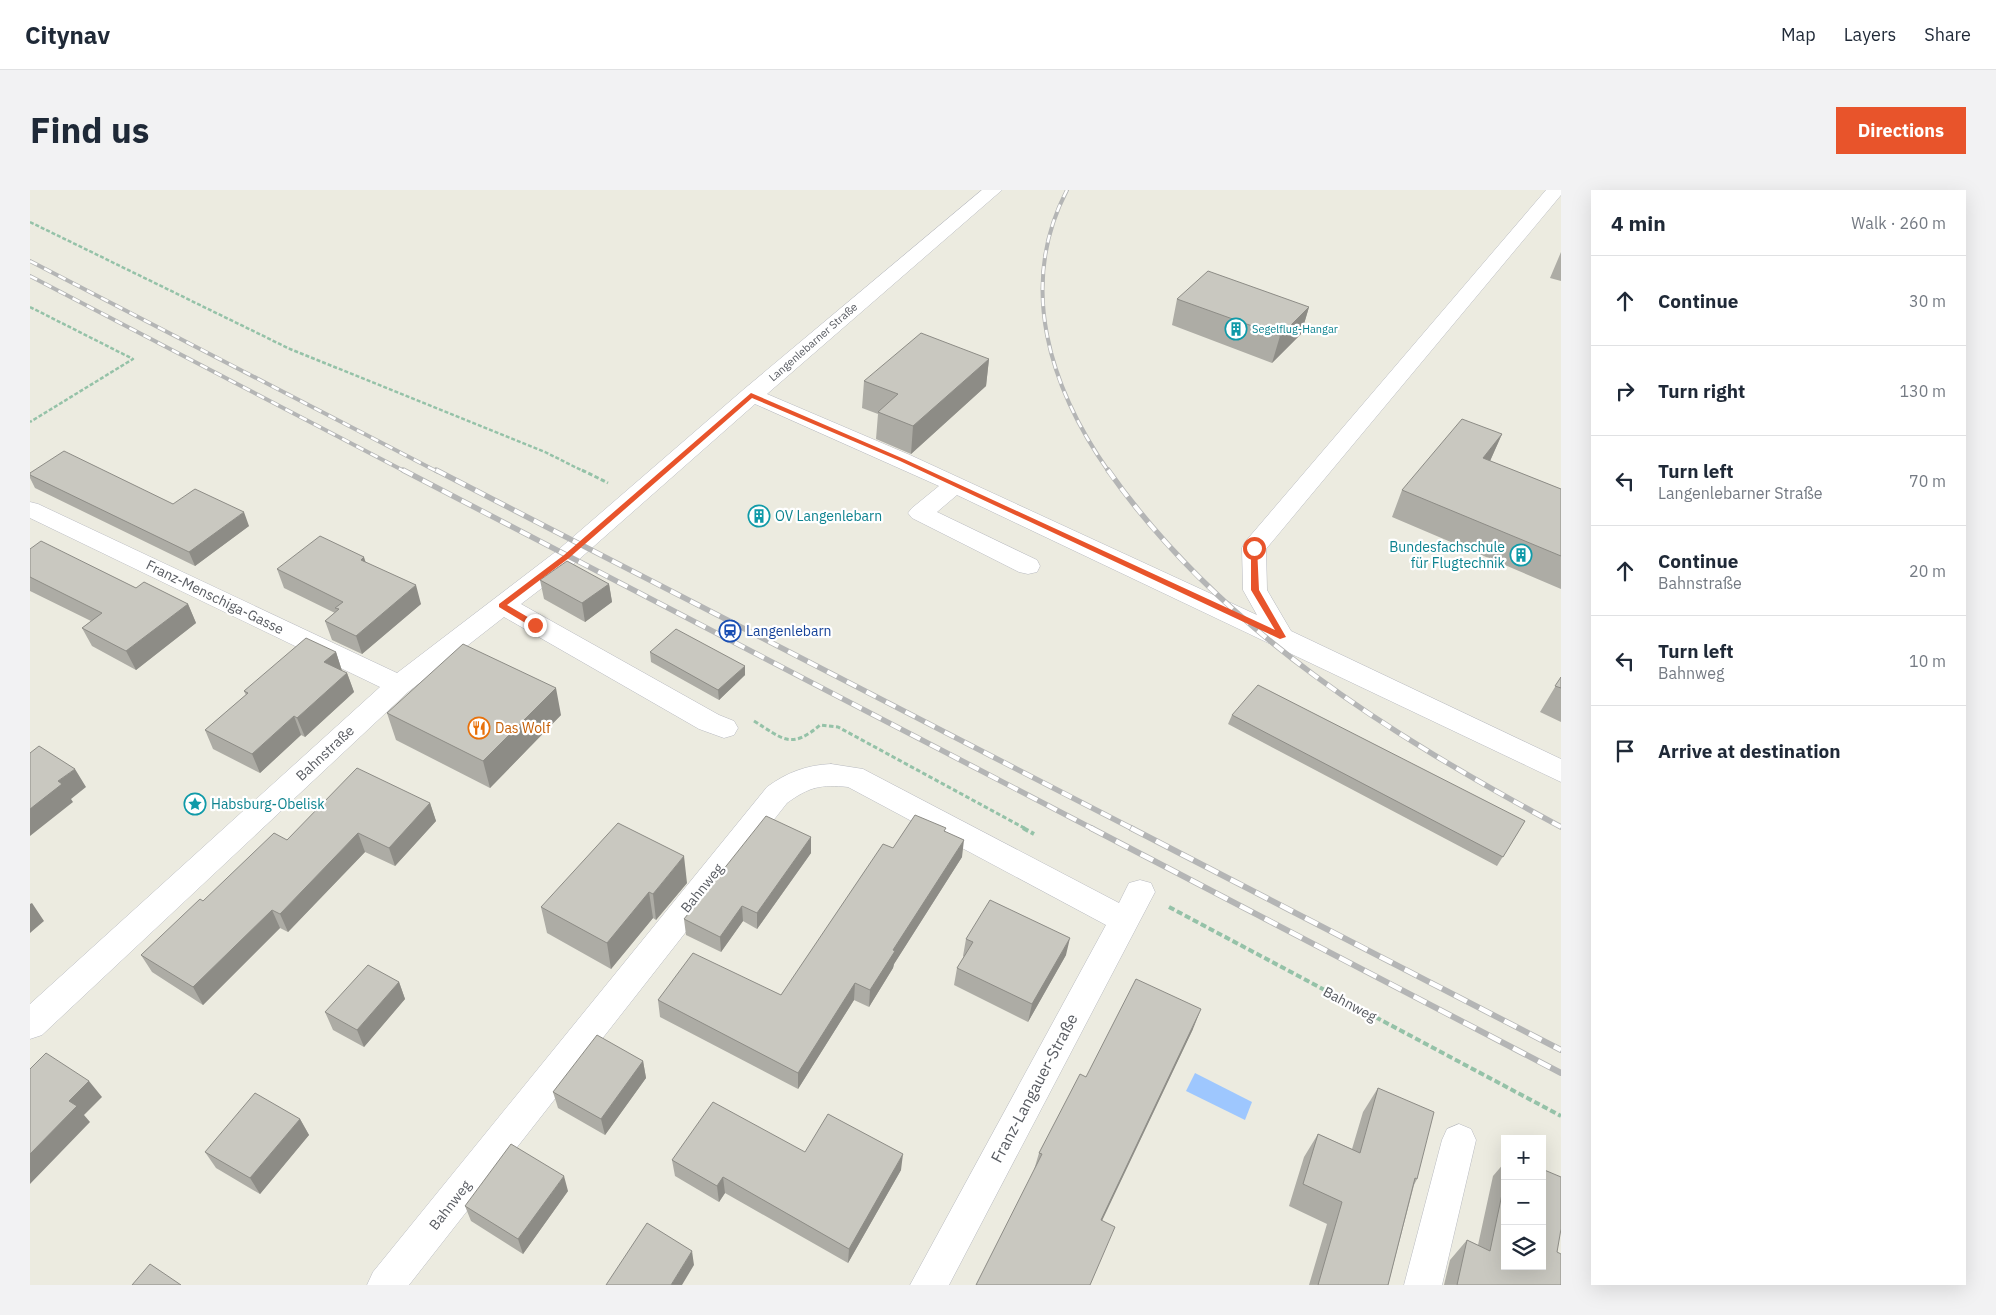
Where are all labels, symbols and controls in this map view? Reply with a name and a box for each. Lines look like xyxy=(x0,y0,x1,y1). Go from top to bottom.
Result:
text: Citynav xyxy=(25,19,110,51)
text: Map xyxy=(1781,23,1816,46)
text: Layers xyxy=(1844,23,1896,46)
text: Share xyxy=(1924,23,1971,46)
text: Find us xyxy=(30,107,149,153)
button: Directions xyxy=(1836,107,1966,154)
text: 4 min xyxy=(1611,209,1666,237)
text: Walk · 260 m xyxy=(1851,213,1946,233)
icon: ahead xyxy=(1611,287,1639,315)
text: Continue xyxy=(1658,289,1738,313)
text: 30 m xyxy=(1909,291,1946,311)
street label: Langenlebarner Straße xyxy=(766,300,860,384)
building icon: Segelflug-Hangar xyxy=(1224,317,1248,341)
place label: Segelflug-Hangar xyxy=(1252,322,1338,336)
icon: right xyxy=(1611,377,1639,405)
text: Turn right xyxy=(1658,379,1745,403)
text: 130 m xyxy=(1899,381,1946,401)
text: Turn left xyxy=(1658,459,1734,483)
icon: left xyxy=(1611,467,1639,495)
text: 70 m xyxy=(1909,471,1946,491)
text: Langenlebarner Straße xyxy=(1658,483,1823,503)
building icon: OV Langenlebarn xyxy=(747,504,771,528)
place label: OV Langenlebarn xyxy=(775,507,882,525)
route start xyxy=(1243,537,1266,560)
place label: Bundesfachschule für Flugtechnik xyxy=(1389,538,1506,572)
building icon: Bundesfachschule für Flugtechnik xyxy=(1509,543,1533,567)
text: Continue xyxy=(1658,549,1738,573)
street label: Franz-Menschiga-Gasse xyxy=(143,556,287,638)
icon: ahead xyxy=(1611,557,1639,585)
text: 20 m xyxy=(1909,561,1946,581)
text: Bahnstraße xyxy=(1658,573,1742,593)
route end xyxy=(524,614,547,637)
station icon: Langenlebarn xyxy=(718,619,742,643)
place label: Langenlebarn xyxy=(746,622,832,640)
text: Turn left xyxy=(1658,639,1734,663)
icon: left xyxy=(1611,647,1639,675)
text: 10 m xyxy=(1909,651,1946,671)
text: Bahnweg xyxy=(1658,663,1725,683)
restaurant icon: Das Wolf xyxy=(467,716,491,740)
place label: Das Wolf xyxy=(495,719,551,737)
street label: Bahnstraße xyxy=(292,721,358,785)
icon: arrive xyxy=(1611,737,1639,765)
text: Arrive at destination xyxy=(1658,739,1841,763)
place icon: Habsburg-Obelisk xyxy=(183,792,207,816)
place label: Habsburg-Obelisk xyxy=(211,795,325,813)
street label: Bahnweg xyxy=(677,859,728,916)
street label: Bahnweg xyxy=(1320,982,1380,1026)
street label: Franz-Langauer-Straße xyxy=(986,1010,1082,1166)
map controls xyxy=(1501,1135,1546,1270)
button: + xyxy=(1501,1135,1546,1180)
street label: Bahnweg xyxy=(425,1176,475,1233)
button: − xyxy=(1501,1180,1546,1225)
button: layers xyxy=(1501,1225,1546,1270)

